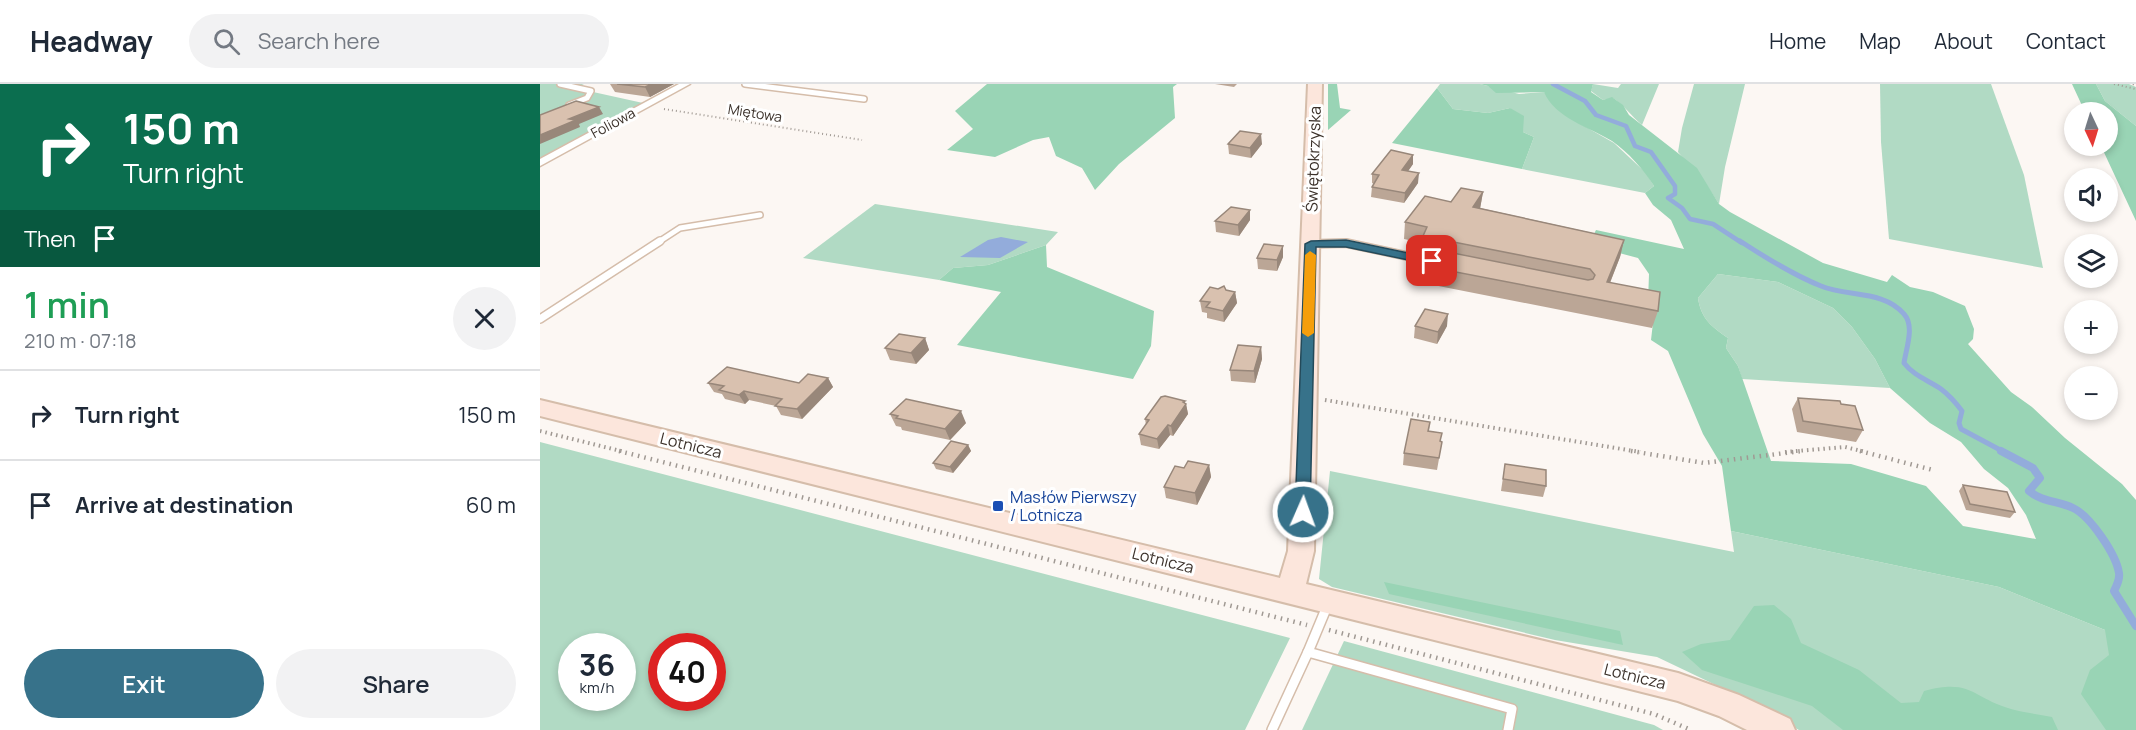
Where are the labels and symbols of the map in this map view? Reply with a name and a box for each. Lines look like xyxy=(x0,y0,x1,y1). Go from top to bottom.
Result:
street label: Miętowa xyxy=(727,99,784,126)
north arrow xyxy=(2064,102,2118,156)
street label: Foliowa xyxy=(587,103,638,142)
street label: Świętokrzyska xyxy=(1300,105,1326,213)
pin xyxy=(1406,235,1457,286)
street label: Lotnicza xyxy=(658,427,724,463)
position arrow xyxy=(1271,480,1335,544)
place label: Masłów Pierwszy / Lotnicza xyxy=(1010,486,1137,526)
marker: Masłów Pierwszy / Lotnicza xyxy=(991,499,1005,513)
street label: Lotnicza xyxy=(1130,542,1196,578)
speed limit sign: 40 xyxy=(648,633,726,711)
street label: Lotnicza xyxy=(1602,658,1668,694)

